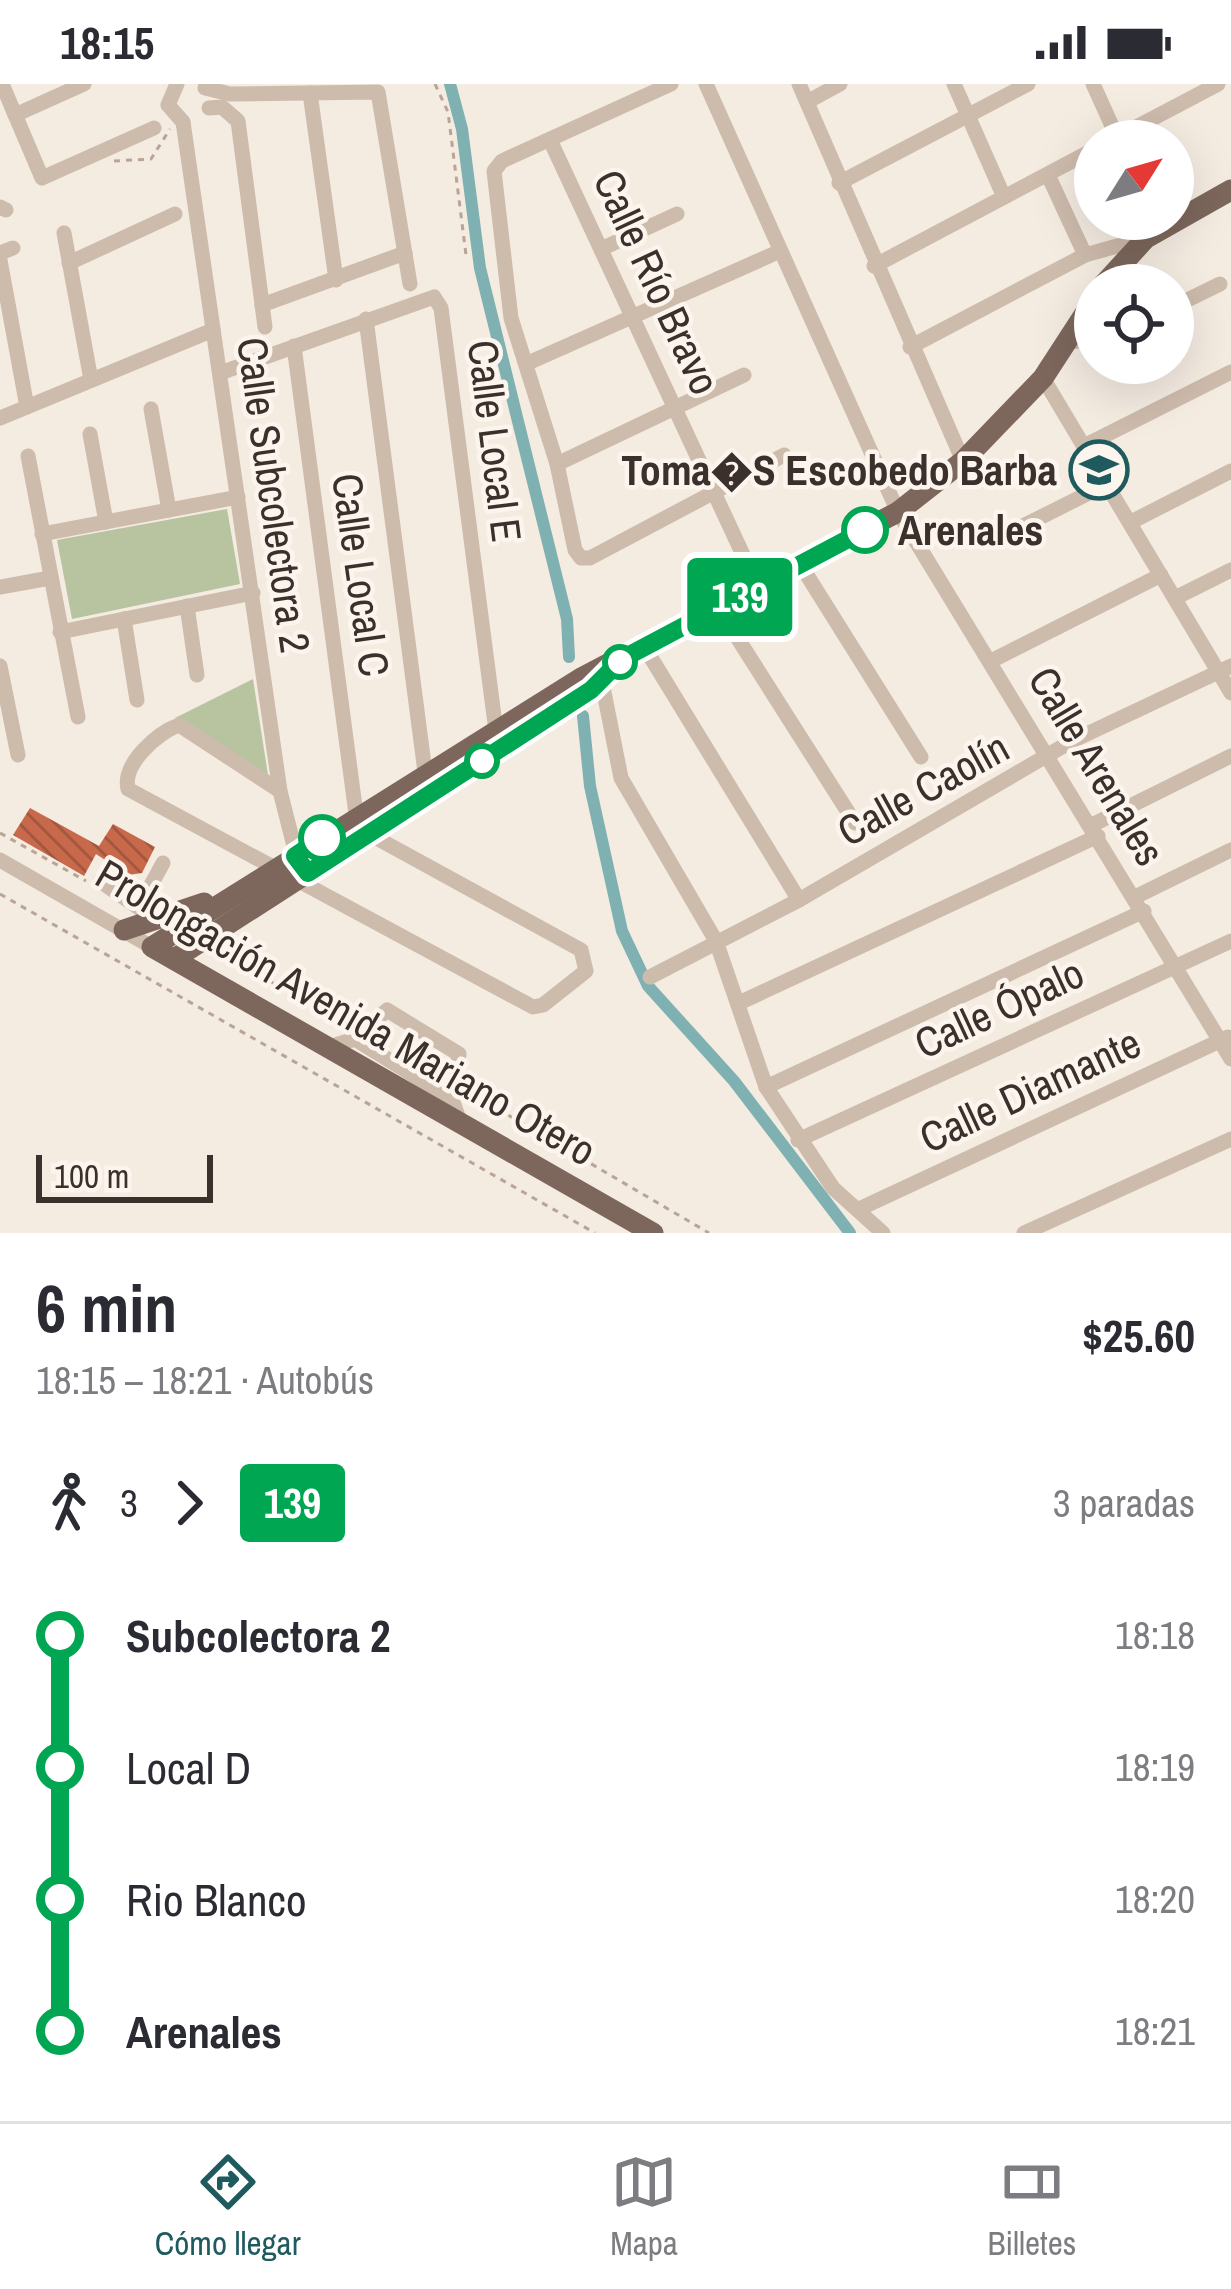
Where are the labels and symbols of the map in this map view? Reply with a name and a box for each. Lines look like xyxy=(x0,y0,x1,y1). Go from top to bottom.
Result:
north arrow xyxy=(1074,120,1194,240)
street label: Calle Río Bravo xyxy=(581,161,733,403)
street label: Calle Subcolectora 2 xyxy=(224,334,324,656)
street label: Calle Local E xyxy=(455,337,535,545)
school or university icon: Toma�S Escobedo Barba xyxy=(1068,439,1130,501)
place label: Toma�S Escobedo Barba xyxy=(621,442,1057,498)
street label: Calle Local C xyxy=(319,470,403,680)
place label: Arenales xyxy=(898,502,1044,558)
marker: Arenales xyxy=(843,508,887,552)
line badge: 139 xyxy=(671,558,809,636)
unlabelled marker xyxy=(604,646,636,678)
street label: Calle Arenales xyxy=(1016,656,1178,876)
street label: Calle Caolín xyxy=(827,719,1019,859)
unlabelled marker xyxy=(466,745,498,777)
unlabelled marker xyxy=(300,816,344,860)
street label: Prolongación Avenida Mariano Otero xyxy=(86,846,606,1178)
street label: Calle Ópalo xyxy=(906,945,1092,1071)
street label: Calle Diamante xyxy=(911,1014,1149,1166)
scale bar xyxy=(36,1149,213,1202)

